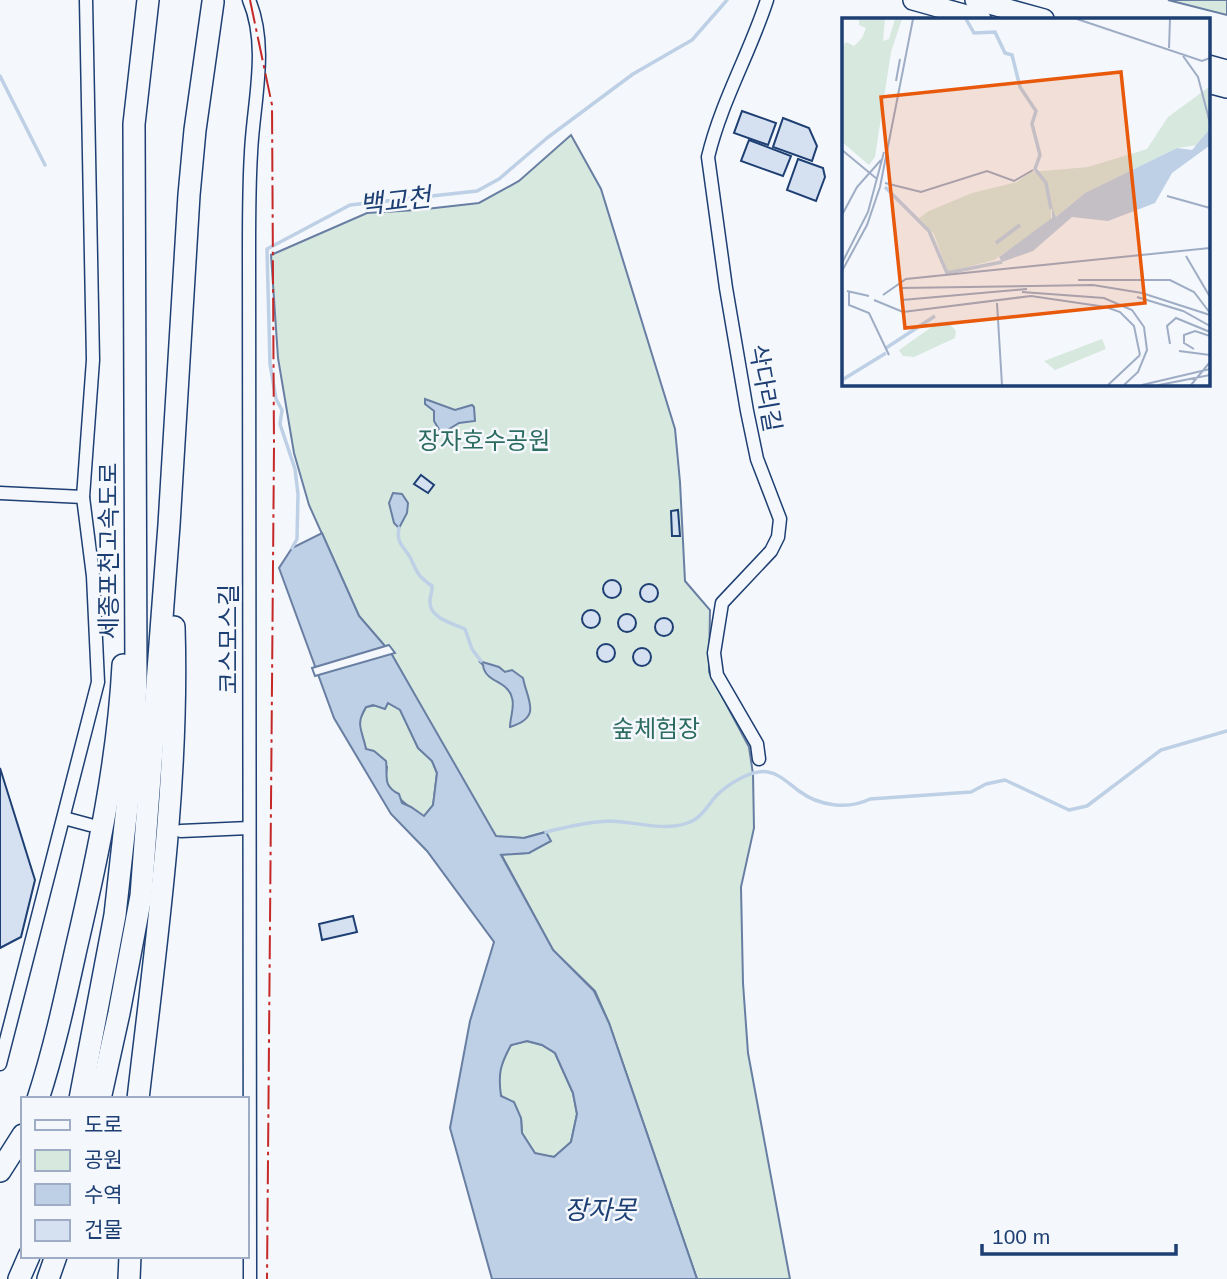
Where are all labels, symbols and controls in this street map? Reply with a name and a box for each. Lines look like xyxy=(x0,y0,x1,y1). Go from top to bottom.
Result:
inset map xyxy=(842,18,1210,385)
water label: 백교천 xyxy=(358,181,435,220)
street label: 삭다리길 xyxy=(745,342,786,434)
park label: 장자호수공원 xyxy=(418,427,550,454)
street label: 세종포천고속도로 xyxy=(95,463,122,639)
street label: 코스모스길 xyxy=(215,584,242,694)
park label: 숲체험장 xyxy=(612,715,700,742)
legend xyxy=(21,1097,248,1258)
text: 도로 xyxy=(84,1113,123,1136)
text: 공원 xyxy=(84,1148,123,1171)
text: 수역 xyxy=(84,1183,123,1206)
water label: 장자못 xyxy=(564,1195,638,1225)
scale bar xyxy=(982,1212,1176,1256)
text: 건물 xyxy=(84,1218,123,1241)
text: 100 m xyxy=(992,1225,1050,1248)

